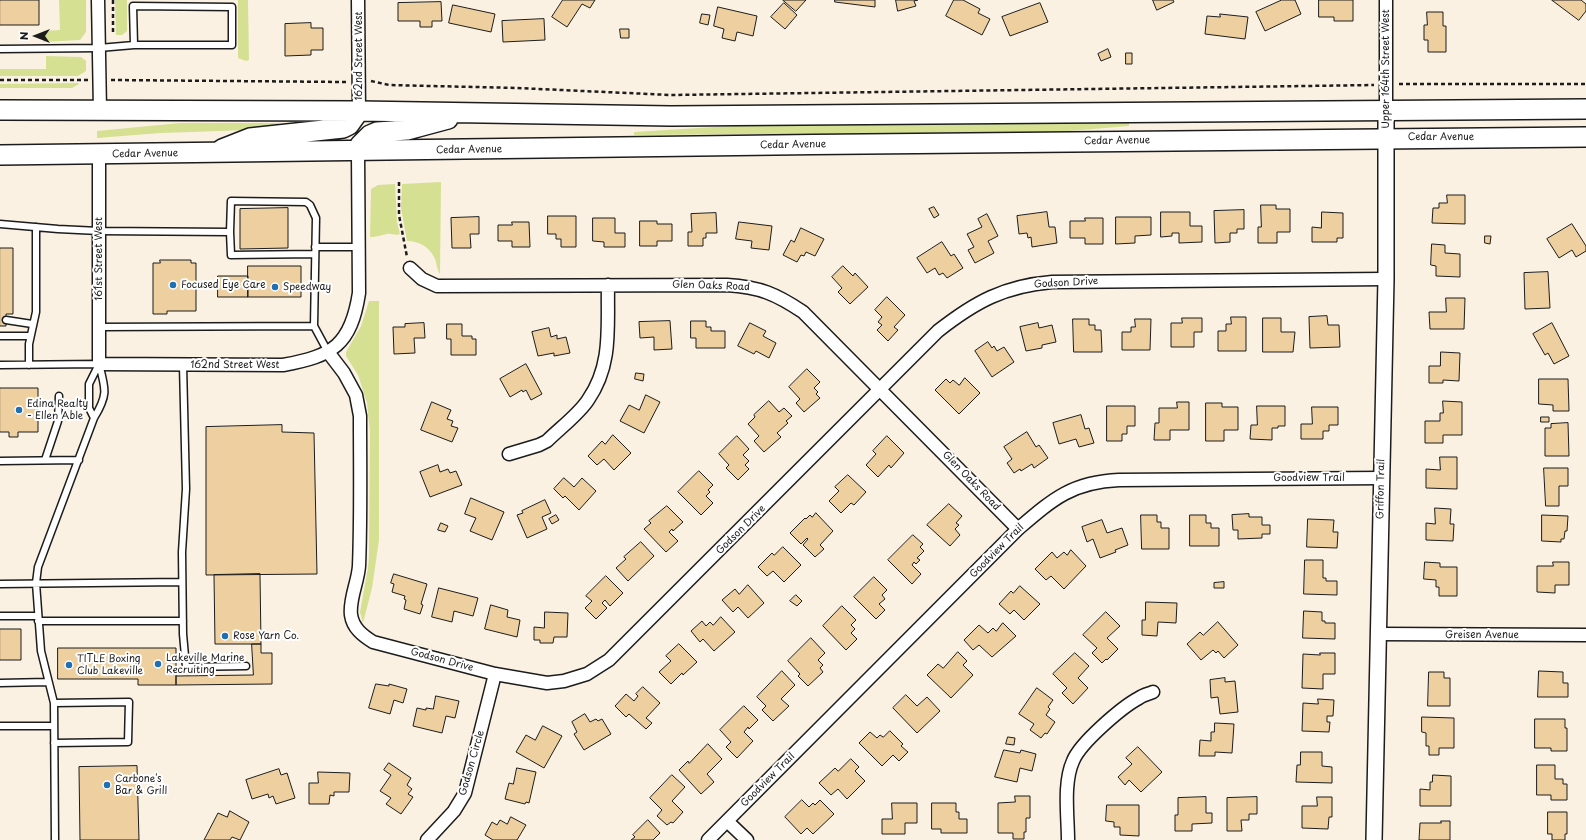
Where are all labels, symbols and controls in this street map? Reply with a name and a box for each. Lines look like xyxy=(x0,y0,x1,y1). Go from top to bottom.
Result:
street label: Upper 164th Street West xyxy=(1380,9,1392,129)
street label: 162nd Street West xyxy=(353,11,365,101)
north arrow xyxy=(16,16,56,56)
text: N xyxy=(15,32,32,40)
street label: Cedar Avenue xyxy=(1408,131,1474,143)
street label: Cedar Avenue xyxy=(1084,134,1150,148)
street label: Cedar Avenue xyxy=(760,138,826,152)
street label: Cedar Avenue xyxy=(436,143,502,157)
street label: Cedar Avenue xyxy=(112,147,178,161)
street label: 161st Street West xyxy=(93,217,105,301)
street label: Godson Drive xyxy=(1033,275,1099,291)
place label: Focused Eye Care xyxy=(181,279,266,291)
street label: Glen Oaks Road xyxy=(672,279,750,293)
marker: Focused Eye Care xyxy=(168,280,178,290)
place label: Speedway xyxy=(283,281,331,293)
marker: Speedway xyxy=(270,282,280,292)
street label: 162nd Street West xyxy=(190,359,280,371)
place label: Edina Realty - Ellen Able xyxy=(27,398,88,422)
marker: Edina Realty - Ellen Able xyxy=(14,405,24,415)
street label: Glen Oaks Road xyxy=(940,449,1002,513)
street label: Griffon Trail xyxy=(1374,459,1388,519)
street label: Goodview Trail xyxy=(1273,472,1345,484)
street label: Godson Drive xyxy=(714,503,768,557)
street label: Goodview Trail xyxy=(967,521,1027,581)
street label: Greisen Avenue xyxy=(1445,629,1519,641)
place label: Rose Yarn Co. xyxy=(233,630,299,642)
marker: Rose Yarn Co. xyxy=(220,631,230,641)
street label: Godson Drive xyxy=(409,646,475,674)
place label: Lakeville Marine Recruiting xyxy=(166,652,245,676)
place label: TITLE Boxing Club Lakeville xyxy=(77,653,143,676)
marker: Lakeville Marine Recruiting xyxy=(153,659,163,669)
marker: TITLE Boxing Club Lakeville xyxy=(64,660,74,670)
street label: Godson Circle xyxy=(457,729,487,797)
street label: Goodview Trail xyxy=(738,750,798,810)
place label: Carbone's Bar & Grill xyxy=(115,773,167,796)
marker: Carbone's Bar & Grill xyxy=(102,780,112,790)

